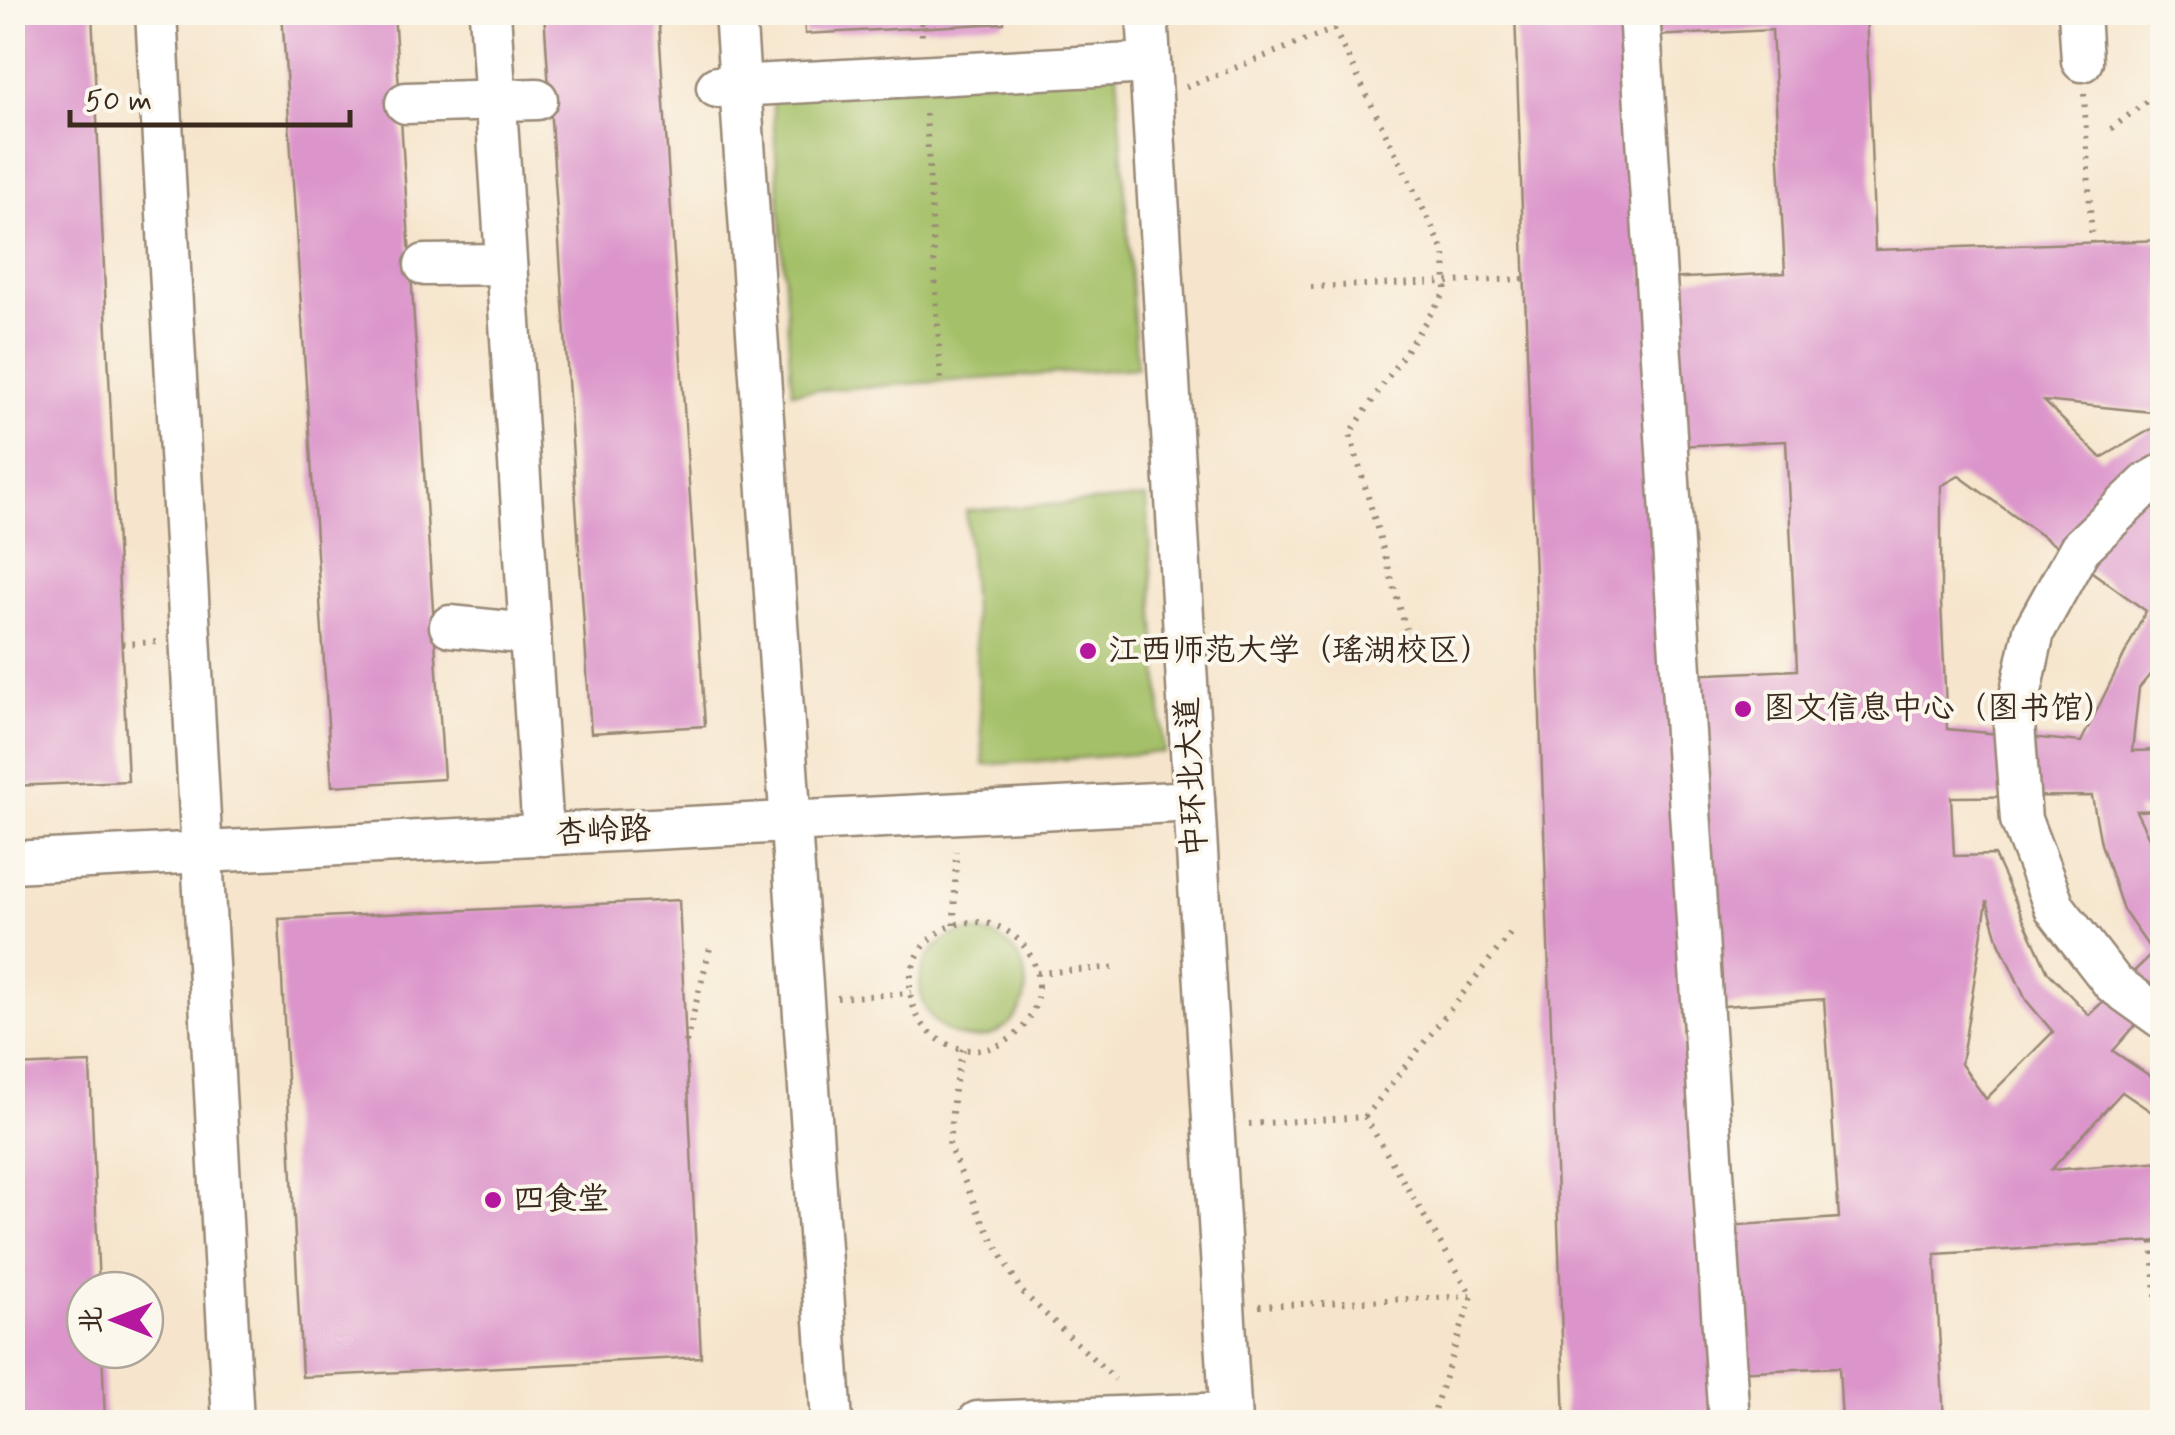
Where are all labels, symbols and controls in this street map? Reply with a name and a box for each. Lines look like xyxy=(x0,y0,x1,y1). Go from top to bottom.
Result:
scale bar xyxy=(70,65,350,127)
text: 50 m xyxy=(85,82,152,121)
place label: 江西师范大学（瑶湖校区） xyxy=(1108,630,1492,672)
marker: 江西师范大学（瑶湖校区） xyxy=(1077,640,1099,662)
place label: 图文信息中心（图书馆） xyxy=(1763,688,2115,730)
street label: 中环北大道 xyxy=(1167,696,1217,858)
marker: 图文信息中心（图书馆） xyxy=(1732,698,1754,720)
street label: 杏岭路 xyxy=(554,809,652,855)
place label: 四食堂 xyxy=(513,1179,609,1221)
marker: 四食堂 xyxy=(482,1189,504,1211)
north arrow xyxy=(65,1270,165,1370)
text: 北 xyxy=(74,1306,111,1334)

